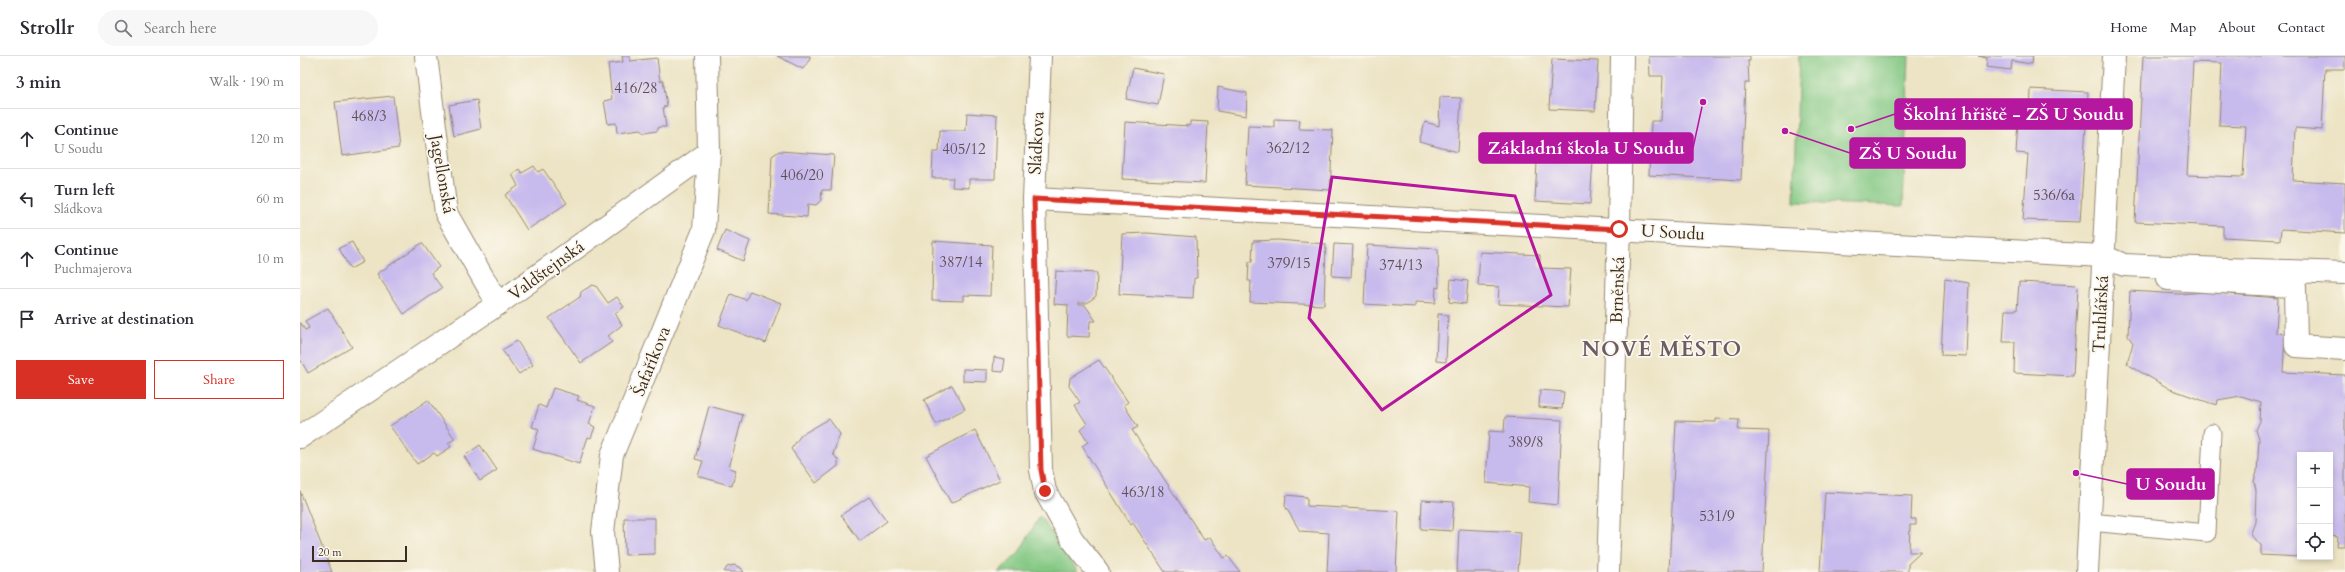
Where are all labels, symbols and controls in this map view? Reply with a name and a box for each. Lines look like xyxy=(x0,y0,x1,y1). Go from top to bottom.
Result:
search box xyxy=(98,10,378,46)
text: Strollr xyxy=(20,15,74,41)
icon: search xyxy=(112,17,134,39)
text: Search here xyxy=(144,18,217,38)
text: Home xyxy=(2110,18,2148,37)
text: Map xyxy=(2170,18,2196,37)
text: About xyxy=(2218,18,2255,37)
text: Contact xyxy=(2277,18,2325,37)
text: 3 min xyxy=(16,71,61,94)
text: Walk · 190 m xyxy=(209,73,284,91)
house number: 416/28 xyxy=(614,78,658,98)
callout: Školní hřiště - ZŠ U Soudu xyxy=(1895,99,2132,129)
text: Školní hřiště - ZŠ U Soudu xyxy=(1904,102,2125,127)
house number: 468/3 xyxy=(351,106,387,126)
street label: Sládkova xyxy=(1023,110,1050,175)
text: Continue xyxy=(54,120,119,140)
icon: ahead xyxy=(16,128,38,150)
text: 120 m xyxy=(250,130,284,148)
street label: Jagellonská xyxy=(424,130,461,216)
callout: Základní škola U Soudu xyxy=(1479,133,1693,163)
text: Základní škola U Soudu xyxy=(1487,136,1685,161)
house number: 362/12 xyxy=(1266,138,1310,158)
callout: ZŠ U Soudu xyxy=(1850,138,1965,168)
house number: 405/12 xyxy=(942,139,986,159)
text: U Soudu xyxy=(54,140,103,158)
text: ZŠ U Soudu xyxy=(1859,141,1958,166)
house number: 406/20 xyxy=(780,165,824,185)
text: Turn left xyxy=(54,180,115,200)
house number: 536/6a xyxy=(2033,185,2076,205)
icon: left xyxy=(16,188,38,210)
text: 60 m xyxy=(256,190,284,208)
text: Sládkova xyxy=(54,200,103,218)
street label: U Soudu xyxy=(1640,219,1705,246)
route start xyxy=(1610,220,1628,238)
street label: Valdštejnská xyxy=(504,235,589,306)
text: Continue xyxy=(54,240,119,260)
icon: ahead xyxy=(16,248,38,270)
text: 10 m xyxy=(256,250,284,268)
house number: 387/14 xyxy=(939,252,983,272)
house number: 379/15 xyxy=(1267,253,1311,273)
house number: 374/13 xyxy=(1379,255,1423,275)
street label: Brněnská xyxy=(1605,256,1630,324)
text: Puchmajerova xyxy=(54,260,132,278)
street label: Truhlářská xyxy=(2087,274,2114,353)
icon: arrive xyxy=(16,308,38,330)
text: Arrive at destination xyxy=(54,309,194,329)
street label: Šafaříkova xyxy=(627,322,676,400)
district label: NOVÉ MĚSTO xyxy=(1582,334,1742,364)
button: Save xyxy=(16,360,146,399)
button: Share xyxy=(154,360,284,399)
house number: 389/8 xyxy=(1508,432,1544,452)
map controls xyxy=(2297,452,2333,560)
button: + xyxy=(2297,452,2333,488)
callout: U Soudu xyxy=(2127,469,2214,499)
text: U Soudu xyxy=(2136,472,2207,497)
route end xyxy=(1036,482,1054,500)
house number: 463/18 xyxy=(1121,482,1165,502)
button: − xyxy=(2297,488,2333,524)
house number: 531/9 xyxy=(1699,506,1735,526)
button: locate xyxy=(2297,524,2333,560)
scale bar xyxy=(312,544,407,563)
text: 20 m xyxy=(318,545,342,560)

